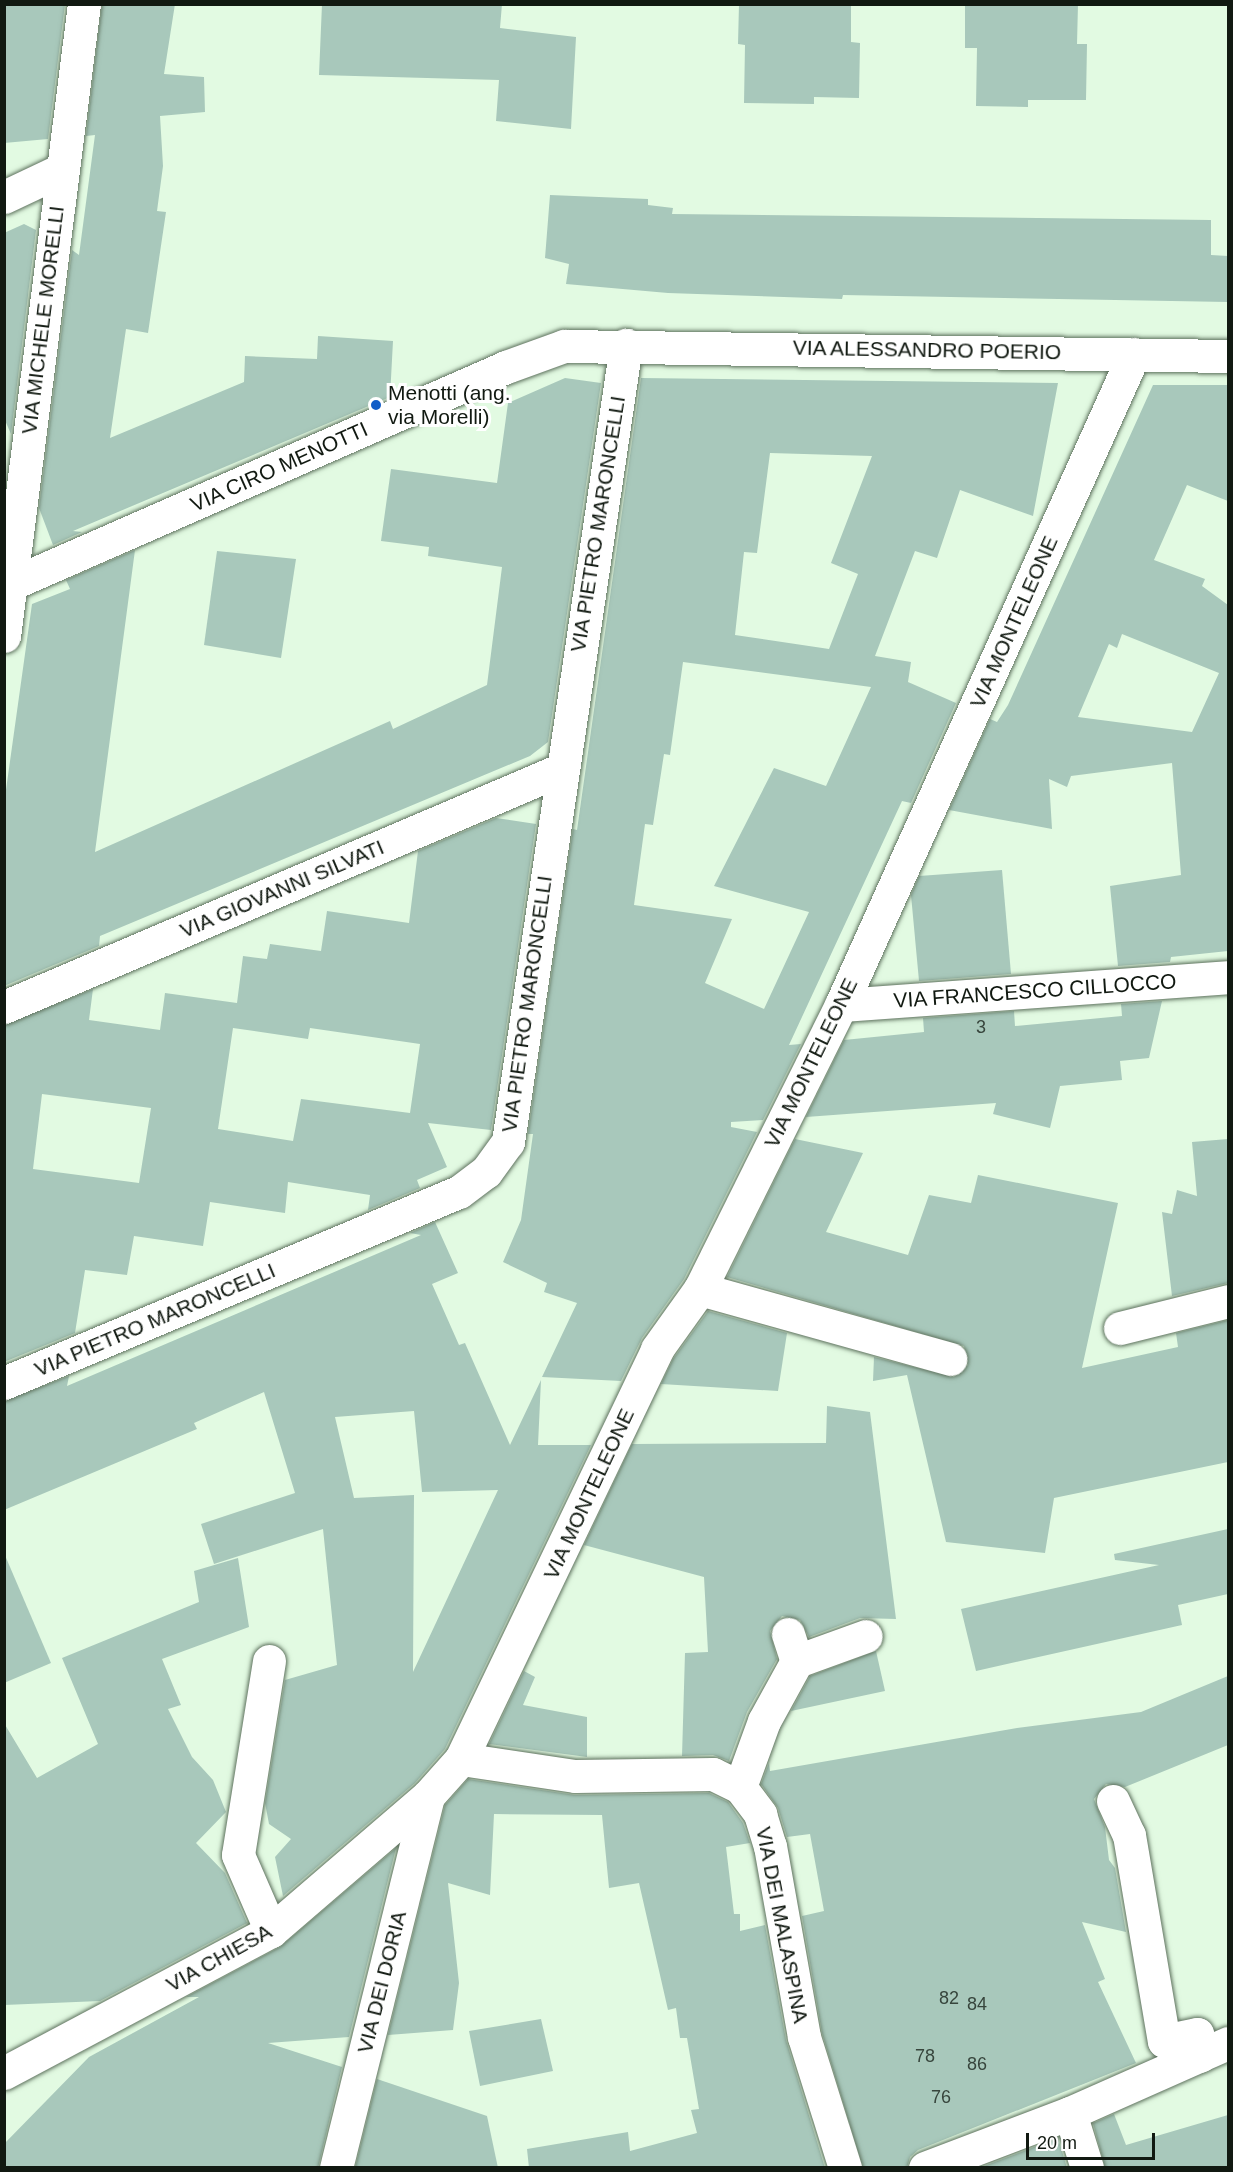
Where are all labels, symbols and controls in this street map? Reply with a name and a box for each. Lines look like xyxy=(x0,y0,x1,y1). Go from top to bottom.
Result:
street label: VIA MICHELE MORELLI xyxy=(16,204,70,436)
street label: VIA ALESSANDRO POERIO xyxy=(791,335,1063,365)
place label: Menotti (ang. via Morelli) xyxy=(388,380,511,430)
street label: VIA PIETRO MARONCELLI xyxy=(565,394,631,654)
marker: Menotti (ang. via Morelli) xyxy=(369,398,383,412)
street label: VIA CIRO MENOTTI xyxy=(186,416,372,518)
street label: VIA MONTELEONE xyxy=(965,532,1063,712)
street label: VIA GIOVANNI SILVATI xyxy=(176,834,388,944)
street label: VIA PIETRO MARONCELLI xyxy=(496,873,558,1135)
street label: VIA FRANCESCO CILLOCCO xyxy=(892,969,1178,1013)
street label: VIA MONTELEONE xyxy=(759,974,863,1152)
house number: 3 xyxy=(976,1016,986,1038)
street label: VIA PIETRO MARONCELLI xyxy=(30,1258,280,1382)
street label: VIA MONTELEONE xyxy=(538,1404,640,1584)
street label: VIA DEI MALASPINA xyxy=(750,1824,814,2026)
street label: VIA DEI DORIA xyxy=(352,1908,412,2056)
street label: VIA CHIESA xyxy=(161,1918,277,1998)
house number: 82 xyxy=(939,1987,959,2009)
house number: 84 xyxy=(967,1993,987,2015)
house number: 78 xyxy=(915,2045,935,2067)
house number: 86 xyxy=(967,2053,987,2075)
house number: 76 xyxy=(931,2086,951,2108)
scale bar xyxy=(1029,2121,1158,2159)
text: 20 m xyxy=(1037,2133,1077,2153)

